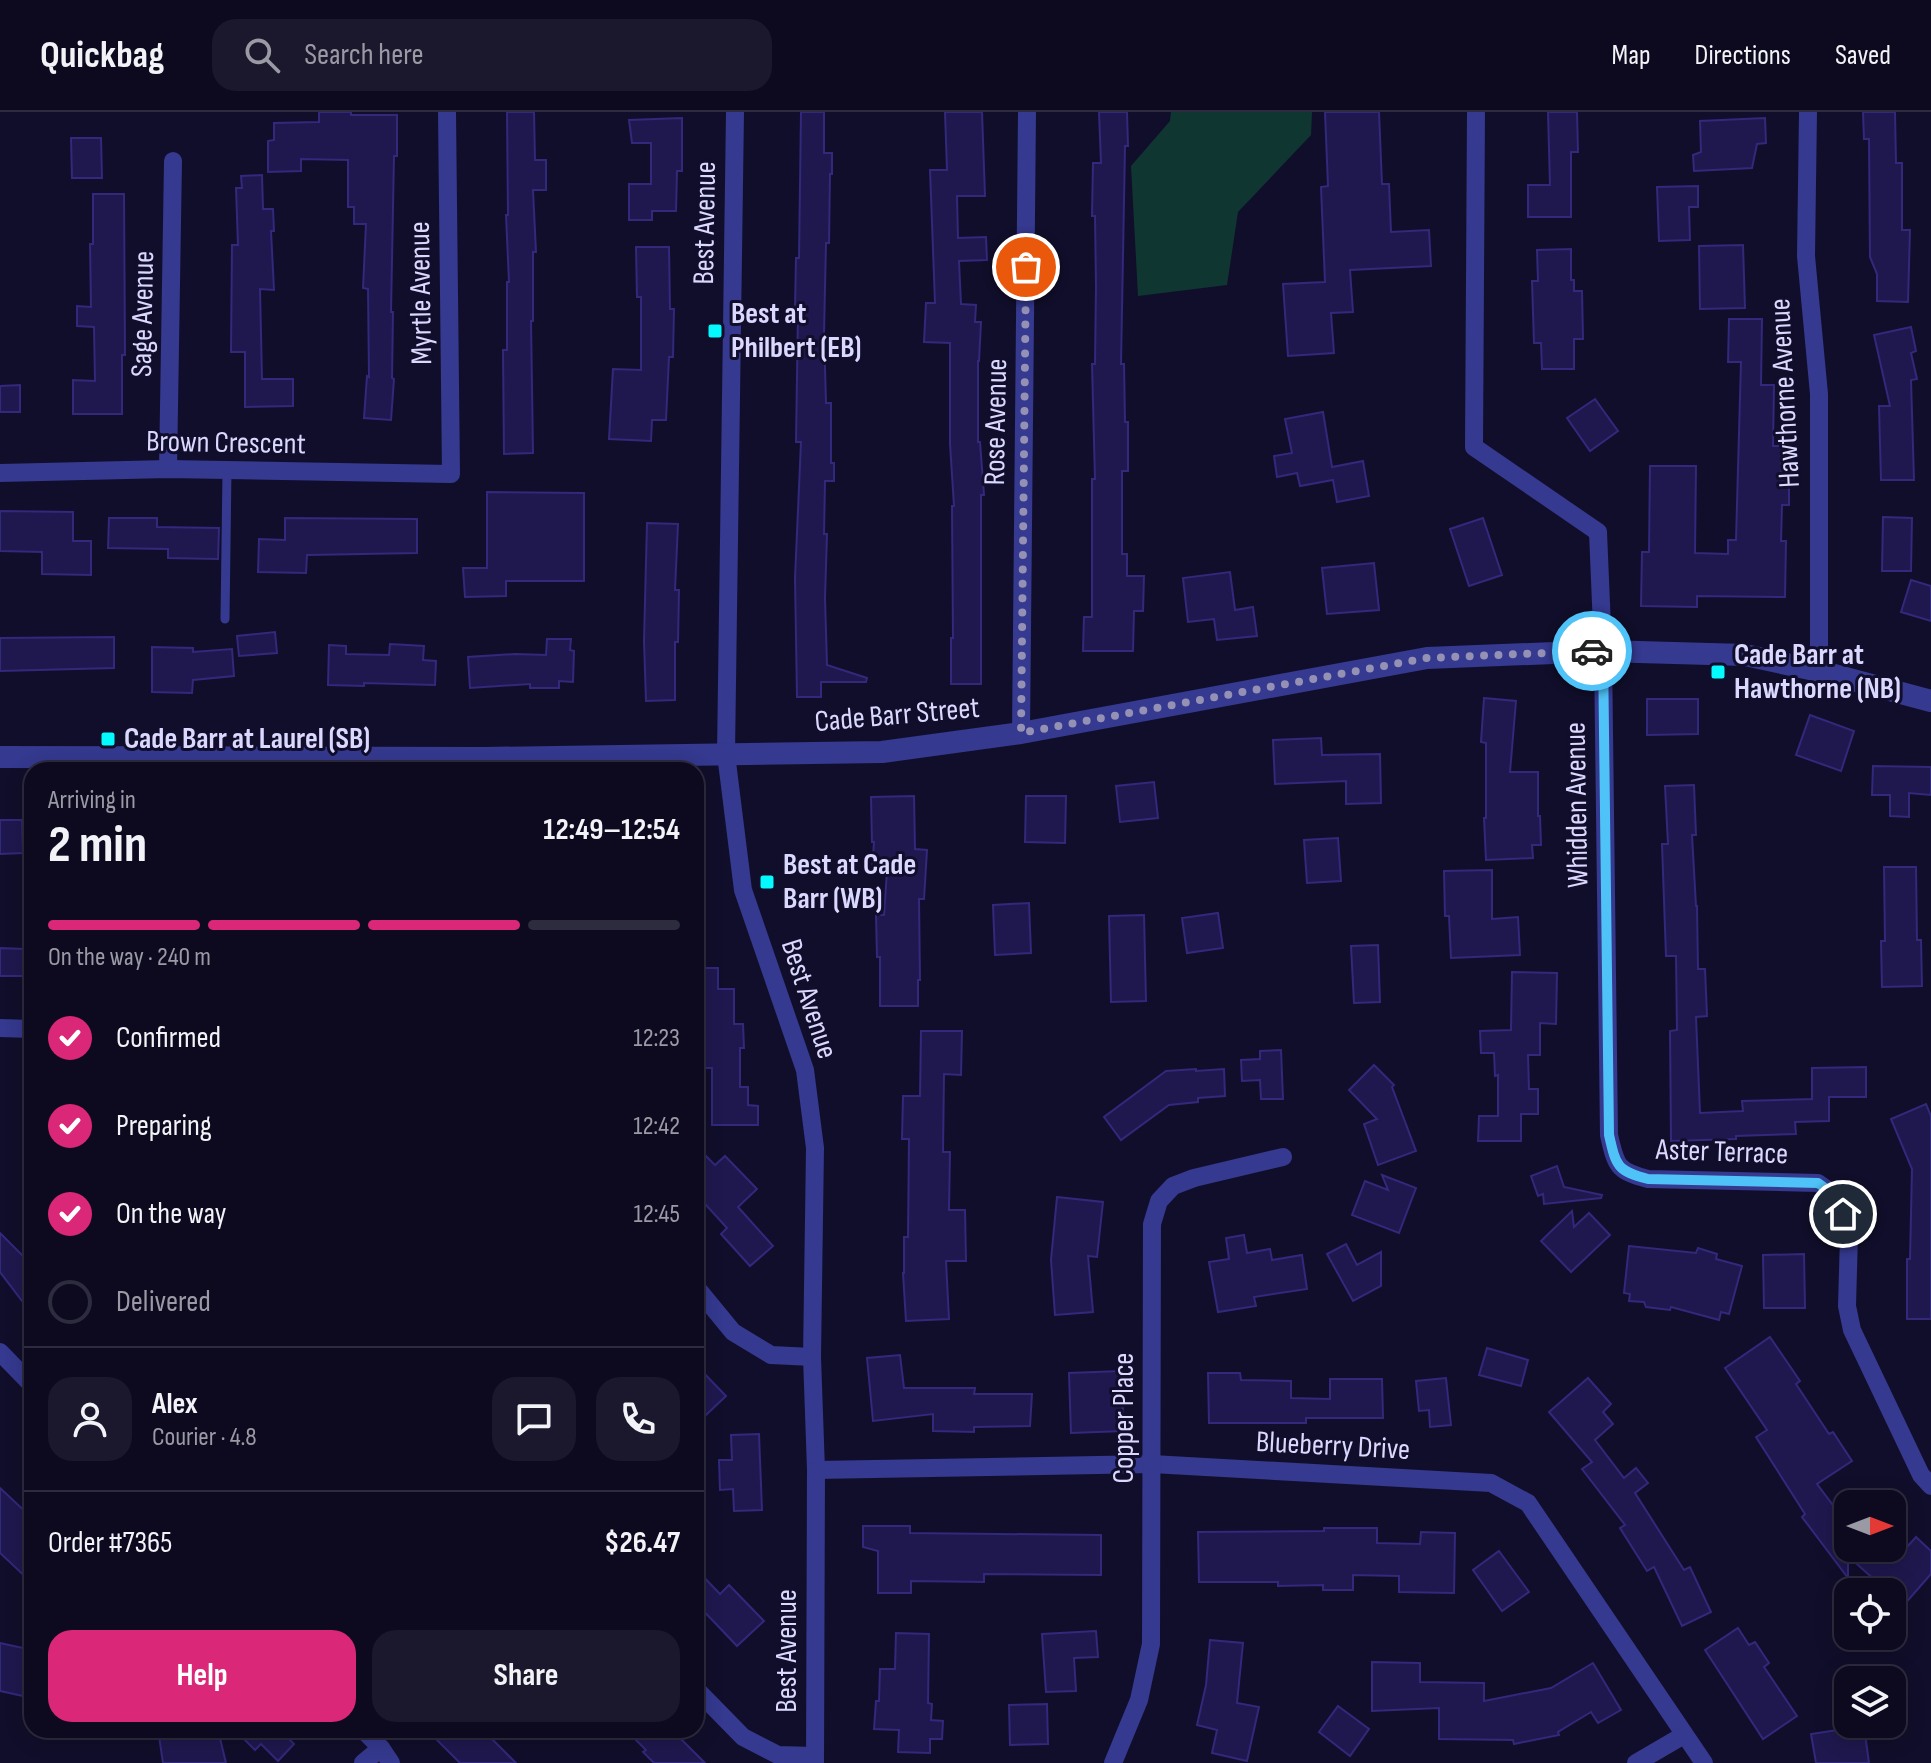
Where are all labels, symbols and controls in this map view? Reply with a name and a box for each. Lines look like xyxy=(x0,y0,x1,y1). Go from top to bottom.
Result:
search box xyxy=(212,19,772,91)
text: Quickbag xyxy=(40,33,164,78)
icon: search xyxy=(240,33,284,77)
text: Search here xyxy=(304,37,423,73)
text: Map xyxy=(1612,39,1651,72)
text: Directions xyxy=(1695,39,1791,72)
text: Saved xyxy=(1835,39,1891,72)
street label: Best Avenue xyxy=(686,161,724,285)
street label: Myrtle Avenue xyxy=(402,221,440,365)
pin xyxy=(992,233,1060,301)
icon: bag xyxy=(1004,245,1048,289)
street label: Sage Avenue xyxy=(124,250,162,378)
place label: Best at Philbert (EB) xyxy=(731,296,862,366)
street label: Hawthorne Avenue xyxy=(1762,297,1808,489)
marker: Best at Philbert (EB) xyxy=(706,322,724,340)
street label: Rose Avenue xyxy=(977,358,1015,486)
street label: Brown Crescent xyxy=(146,424,306,462)
courier xyxy=(1552,611,1632,691)
icon: car xyxy=(1570,629,1614,673)
place label: Cade Barr at Hawthorne (NB) xyxy=(1734,637,1901,707)
marker: Cade Barr at Hawthorne (NB) xyxy=(1709,663,1727,681)
street label: Cade Barr Street xyxy=(813,690,981,740)
place label: Cade Barr at Laurel (SB) xyxy=(124,721,370,757)
street label: Whidden Avenue xyxy=(1558,722,1596,888)
marker: Cade Barr at Laurel (SB) xyxy=(99,730,117,748)
text: Arriving in xyxy=(48,785,136,816)
text: 12:49–12:54 xyxy=(543,812,680,848)
text: 2 min xyxy=(48,814,147,877)
place label: Best at Cade Barr (WB) xyxy=(783,847,916,917)
marker: Best at Cade Barr (WB) xyxy=(758,873,776,891)
street label: Best Avenue xyxy=(773,935,845,1063)
text: On the way · 240 m xyxy=(48,942,211,973)
icon: check xyxy=(48,1016,92,1060)
text: Confirmed xyxy=(116,1020,221,1056)
text: 12:23 xyxy=(633,1023,680,1054)
icon: check xyxy=(48,1104,92,1148)
text: Preparing xyxy=(116,1108,212,1144)
text: 12:42 xyxy=(633,1111,680,1142)
street label: Aster Terrace xyxy=(1654,1132,1789,1172)
pin xyxy=(1809,1180,1877,1248)
icon: check xyxy=(48,1192,92,1236)
icon: home xyxy=(1821,1192,1865,1236)
text: On the way xyxy=(116,1196,226,1232)
text: 12:45 xyxy=(634,1199,680,1230)
text: Delivered xyxy=(116,1284,211,1320)
street label: Copper Place xyxy=(1106,1353,1142,1483)
button: person xyxy=(48,1377,132,1461)
button: chat xyxy=(492,1377,576,1461)
button: phone xyxy=(596,1377,680,1461)
text: Alex xyxy=(152,1386,198,1422)
text: Courier · 4.8 xyxy=(152,1422,257,1453)
street label: Blueberry Drive xyxy=(1255,1424,1411,1468)
north arrow xyxy=(1834,1490,1906,1562)
map controls xyxy=(1834,1490,1906,1738)
text: Order #7365 xyxy=(48,1525,172,1561)
text: $26.47 xyxy=(604,1525,680,1561)
button: locate xyxy=(1834,1578,1906,1650)
street label: Best Avenue xyxy=(769,1589,805,1713)
button: Help xyxy=(48,1630,356,1722)
button: Share xyxy=(372,1630,680,1722)
button: layers xyxy=(1834,1666,1906,1738)

